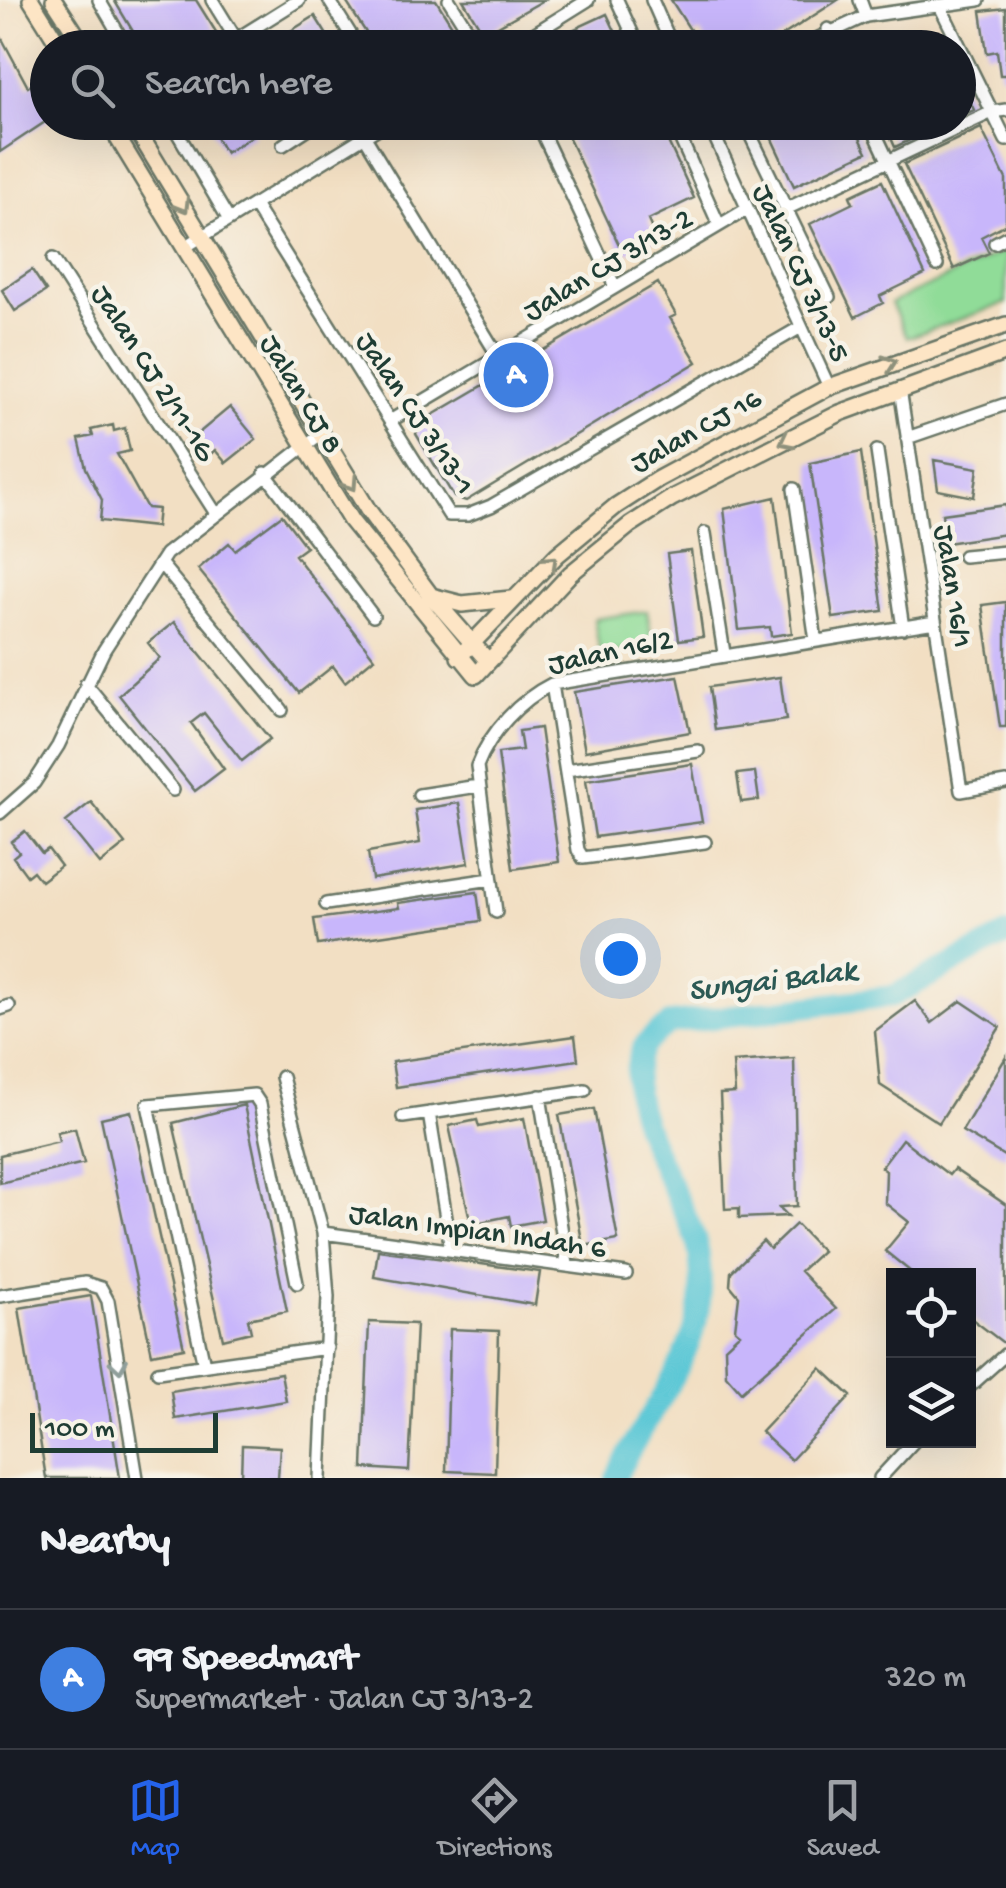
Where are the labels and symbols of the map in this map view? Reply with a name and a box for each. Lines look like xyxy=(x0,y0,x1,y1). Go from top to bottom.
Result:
street label: Jalan CJ 3/13-5 xyxy=(742,179,855,368)
one-way arrow xyxy=(171,195,190,213)
street label: Jalan CJ 3/13-2 xyxy=(518,203,700,331)
street label: Jalan CJ 2/11-1G xyxy=(81,280,222,470)
street label: Jalan CJ 3/13-1 xyxy=(346,327,480,502)
street label: Jalan CJ 8 xyxy=(250,329,348,461)
pin: A xyxy=(484,338,548,412)
one-way arrow xyxy=(880,355,897,375)
street label: Jalan CJ 16 xyxy=(626,382,769,483)
one-way arrow xyxy=(778,429,796,449)
one-way arrow xyxy=(339,472,357,491)
street label: Jalan 16/1 xyxy=(924,523,978,651)
one-way arrow xyxy=(539,556,557,574)
street label: Jalan 16/2 xyxy=(545,624,676,685)
your location xyxy=(595,933,646,984)
water label: Sungai Balak xyxy=(687,953,861,1012)
street label: Jalan Impian Indah 6 xyxy=(347,1198,609,1269)
one-way arrow xyxy=(108,1358,129,1374)
scale bar xyxy=(30,1408,218,1452)

